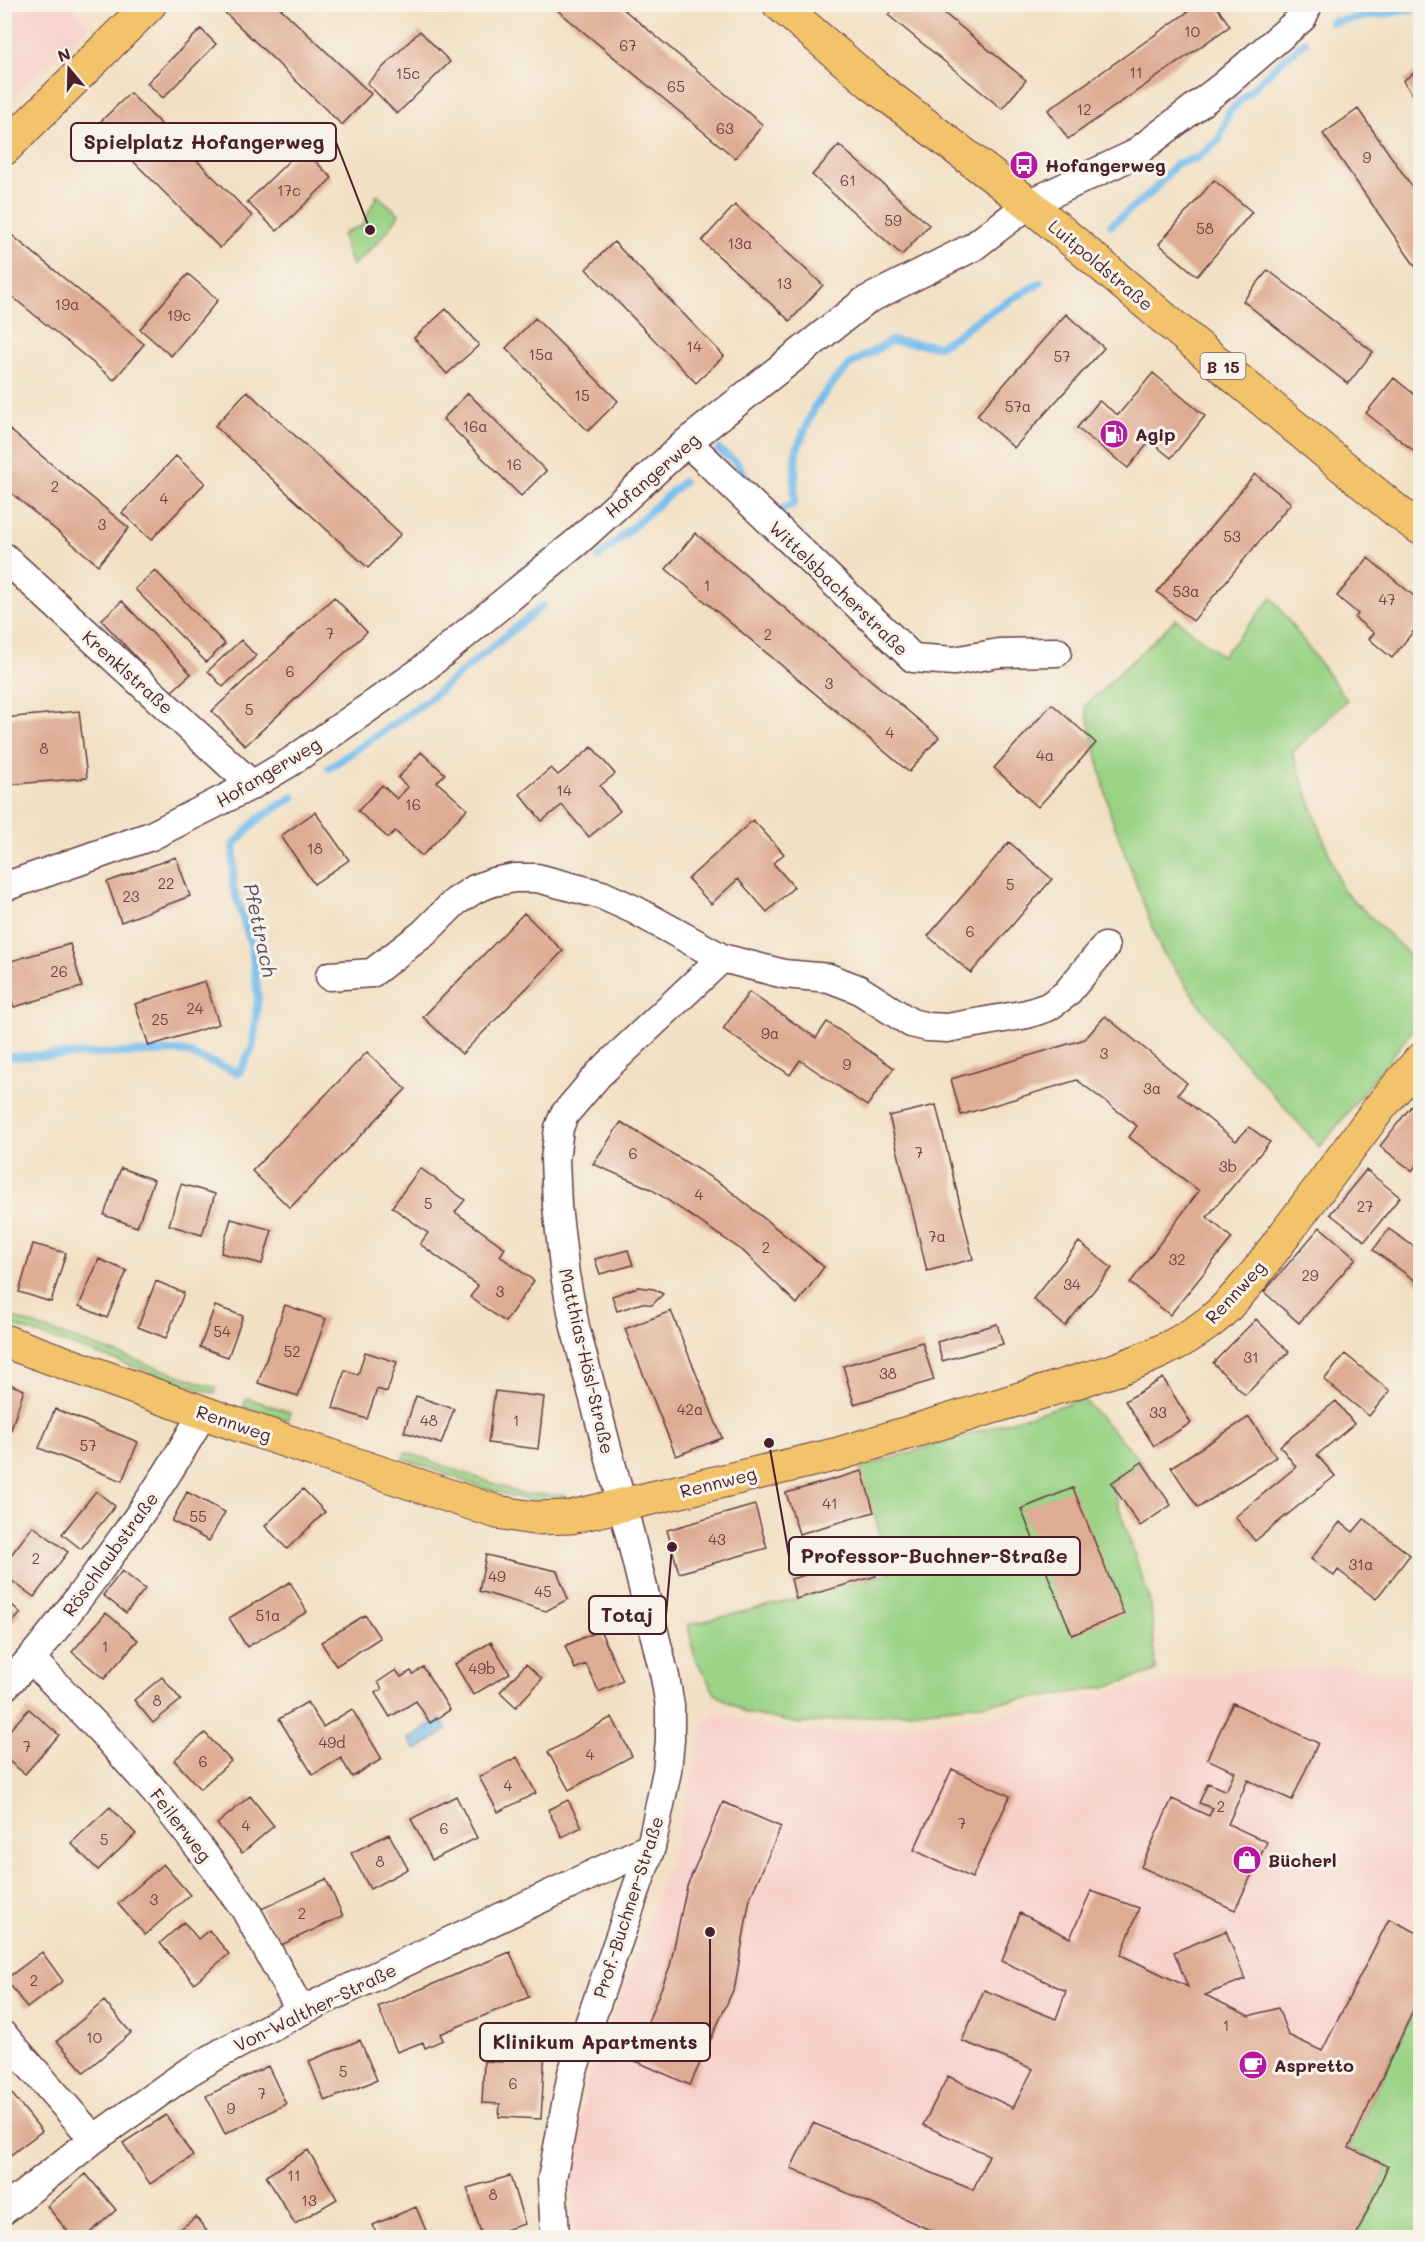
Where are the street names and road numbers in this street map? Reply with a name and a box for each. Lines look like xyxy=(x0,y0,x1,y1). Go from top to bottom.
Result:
street label: Luitpoldstraße xyxy=(1044,214,1158,316)
road number: B 15 xyxy=(1200,353,1246,379)
street label: Hofangerweg xyxy=(600,427,704,523)
street label: Wittelsbacherstraße xyxy=(764,515,914,661)
street label: Krenklstraße xyxy=(77,625,179,719)
street label: Hofangerweg xyxy=(211,731,325,813)
street label: Rennweg xyxy=(1200,1255,1270,1329)
street label: Matthias-Hösl-Straße xyxy=(554,1266,620,1456)
street label: Rennweg xyxy=(193,1399,275,1447)
street label: Rennweg xyxy=(677,1461,759,1503)
street label: Röschlaubstraße xyxy=(57,1487,163,1621)
street label: Feilerweg xyxy=(145,1783,217,1867)
street label: Prof.-Buchner-Straße xyxy=(587,1813,669,2001)
street label: Von-Walther-Straße xyxy=(230,1957,400,2057)

